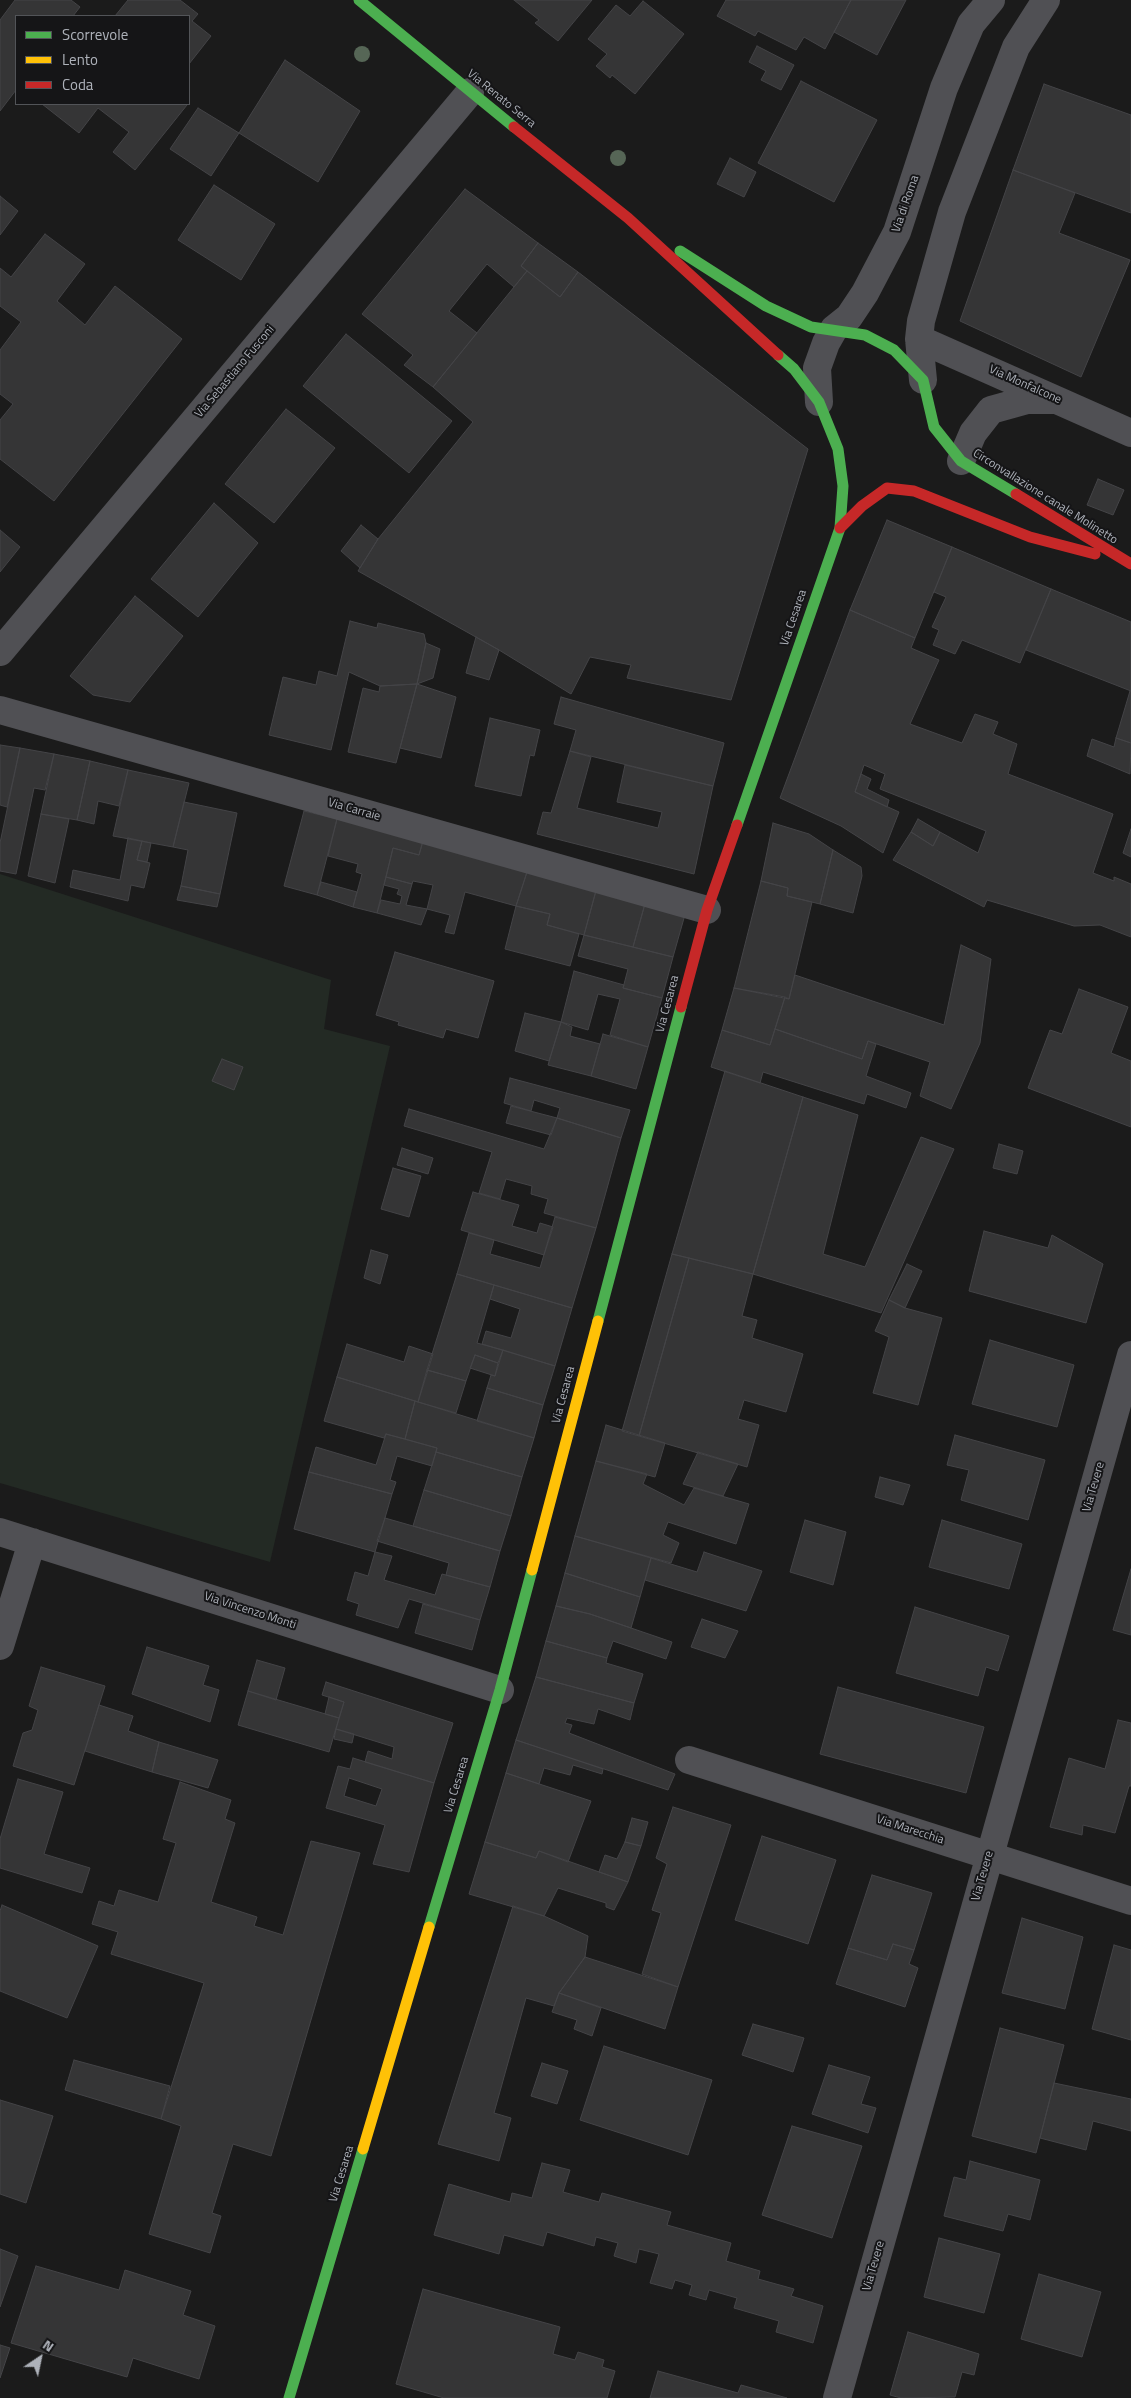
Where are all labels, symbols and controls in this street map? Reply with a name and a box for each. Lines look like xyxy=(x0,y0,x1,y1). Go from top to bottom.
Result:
legend xyxy=(15,15,190,105)
text: Scorrevole xyxy=(62,23,128,46)
text: Lento xyxy=(62,48,98,71)
street label: Via Renato Serra xyxy=(464,67,538,131)
text: Coda xyxy=(62,73,93,96)
street label: Via di Roma xyxy=(889,174,923,234)
street label: Via Sebastiano Fusconi xyxy=(192,323,278,421)
street label: Via Monfalcone xyxy=(987,363,1063,407)
street label: Circonvallazione canale Molinetto xyxy=(970,446,1120,548)
street label: Via Cesarea xyxy=(778,588,810,648)
street label: Via Carraie xyxy=(326,796,382,824)
street label: Via Cesarea xyxy=(653,974,683,1034)
street label: Via Cesarea xyxy=(549,1365,579,1425)
street label: Via Tevere xyxy=(1080,1460,1108,1514)
street label: Via Vincenzo Monti xyxy=(202,1589,298,1633)
street label: Via Cesarea xyxy=(442,1755,472,1815)
street label: Via Marecchia xyxy=(875,1812,945,1848)
street label: Via Tevere xyxy=(969,1849,997,1903)
street label: Via Cesarea xyxy=(327,2144,357,2204)
street label: Via Tevere xyxy=(860,2239,888,2293)
north arrow xyxy=(15,2333,65,2383)
text: N xyxy=(39,2334,59,2357)

